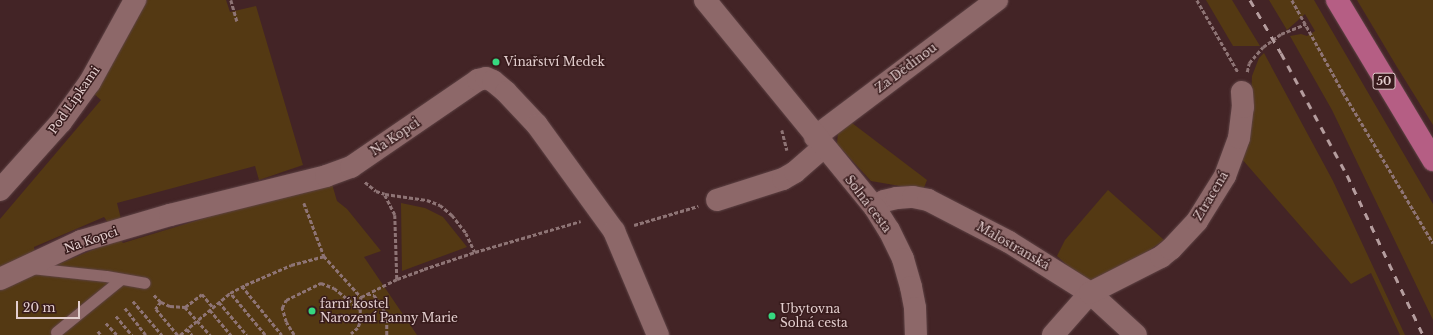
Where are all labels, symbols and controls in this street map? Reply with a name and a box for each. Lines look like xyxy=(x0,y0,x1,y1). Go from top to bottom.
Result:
street label: Za Dědinou xyxy=(872,40,940,96)
place label: Vinařství Medek xyxy=(504,55,605,69)
marker: Vinařství Medek xyxy=(491,57,501,67)
street label: Pod Lipkami xyxy=(45,63,103,137)
road number: 50 xyxy=(1372,72,1396,90)
street label: Na Kopci xyxy=(368,115,422,159)
street label: Ztracená xyxy=(1191,169,1231,223)
street label: Solná cesta xyxy=(842,173,894,235)
street label: Malostranská xyxy=(974,219,1052,273)
street label: Na Kopci xyxy=(62,224,120,256)
scale bar xyxy=(18,293,82,319)
place label: farní kostel Narození Panny Marie xyxy=(320,297,458,325)
text: 20 m xyxy=(23,300,55,315)
place label: Ubytovna Solná cesta xyxy=(780,302,848,330)
marker: farní kostel Narození Panny Marie xyxy=(307,306,317,316)
marker: Ubytovna Solná cesta xyxy=(767,311,777,321)

